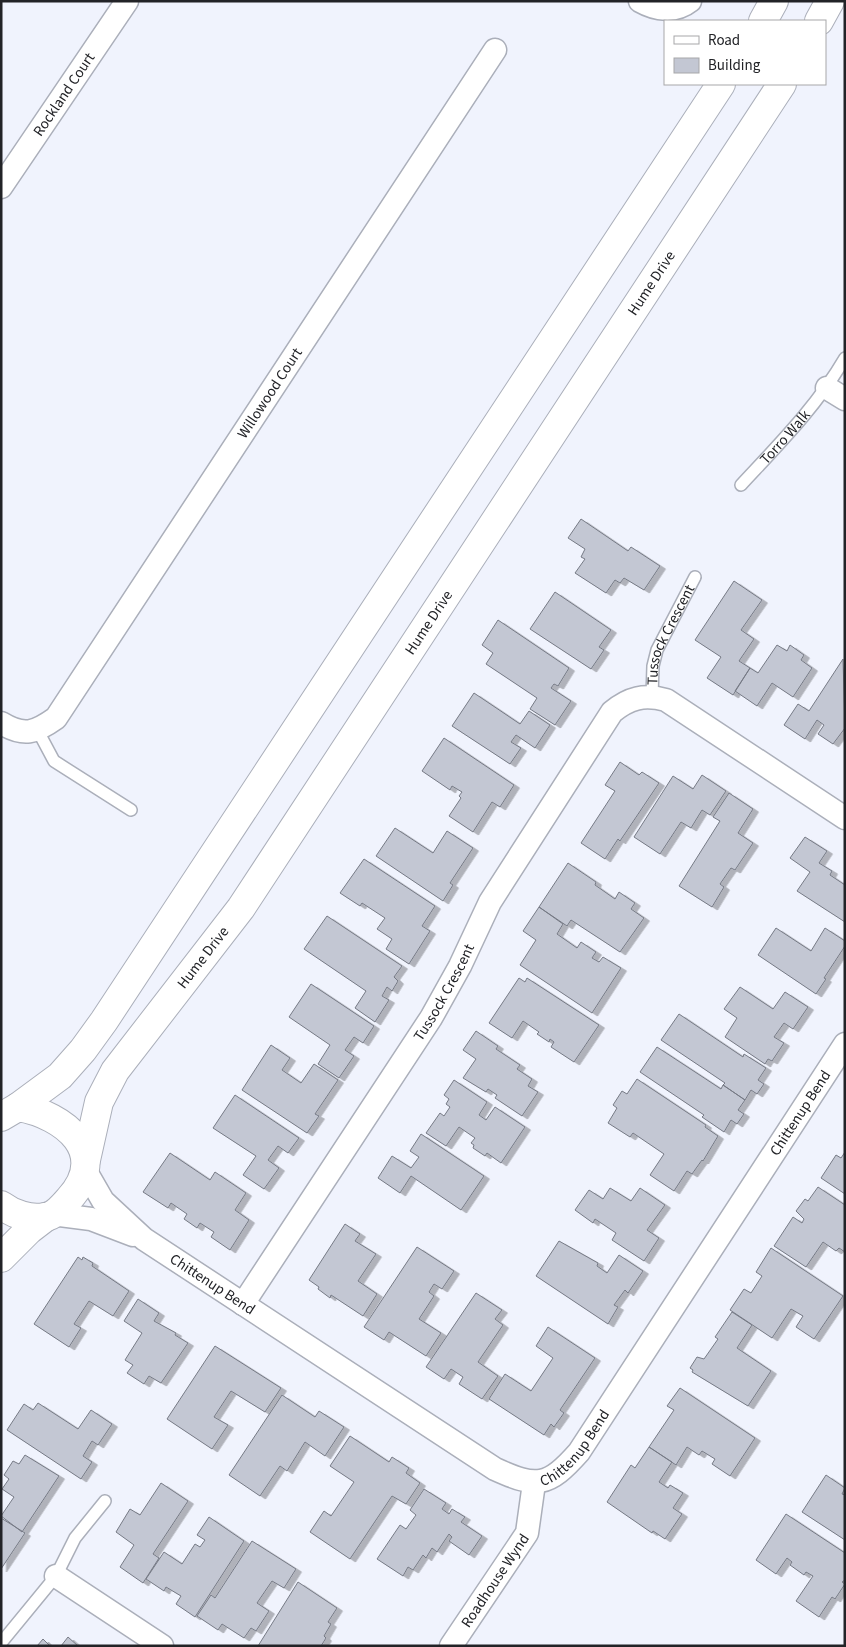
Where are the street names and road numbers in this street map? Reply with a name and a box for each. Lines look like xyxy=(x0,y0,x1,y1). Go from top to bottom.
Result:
street label: Rockland Court xyxy=(28,49,100,141)
street label: Hume Drive xyxy=(623,247,681,320)
street label: Willowood Court xyxy=(232,344,307,443)
street label: Torro Walk xyxy=(755,405,816,469)
street label: Tussock Crescent xyxy=(642,581,700,685)
street label: Hume Drive xyxy=(400,586,458,659)
street label: Hume Drive xyxy=(173,922,234,993)
street label: Tussock Crescent xyxy=(409,941,480,1045)
street label: Chittenup Bend xyxy=(765,1066,836,1160)
street label: Chittenup Bend xyxy=(166,1249,259,1320)
street label: Chittenup Bend xyxy=(537,1406,615,1492)
street label: Roadhouse Wynd xyxy=(456,1530,535,1632)

